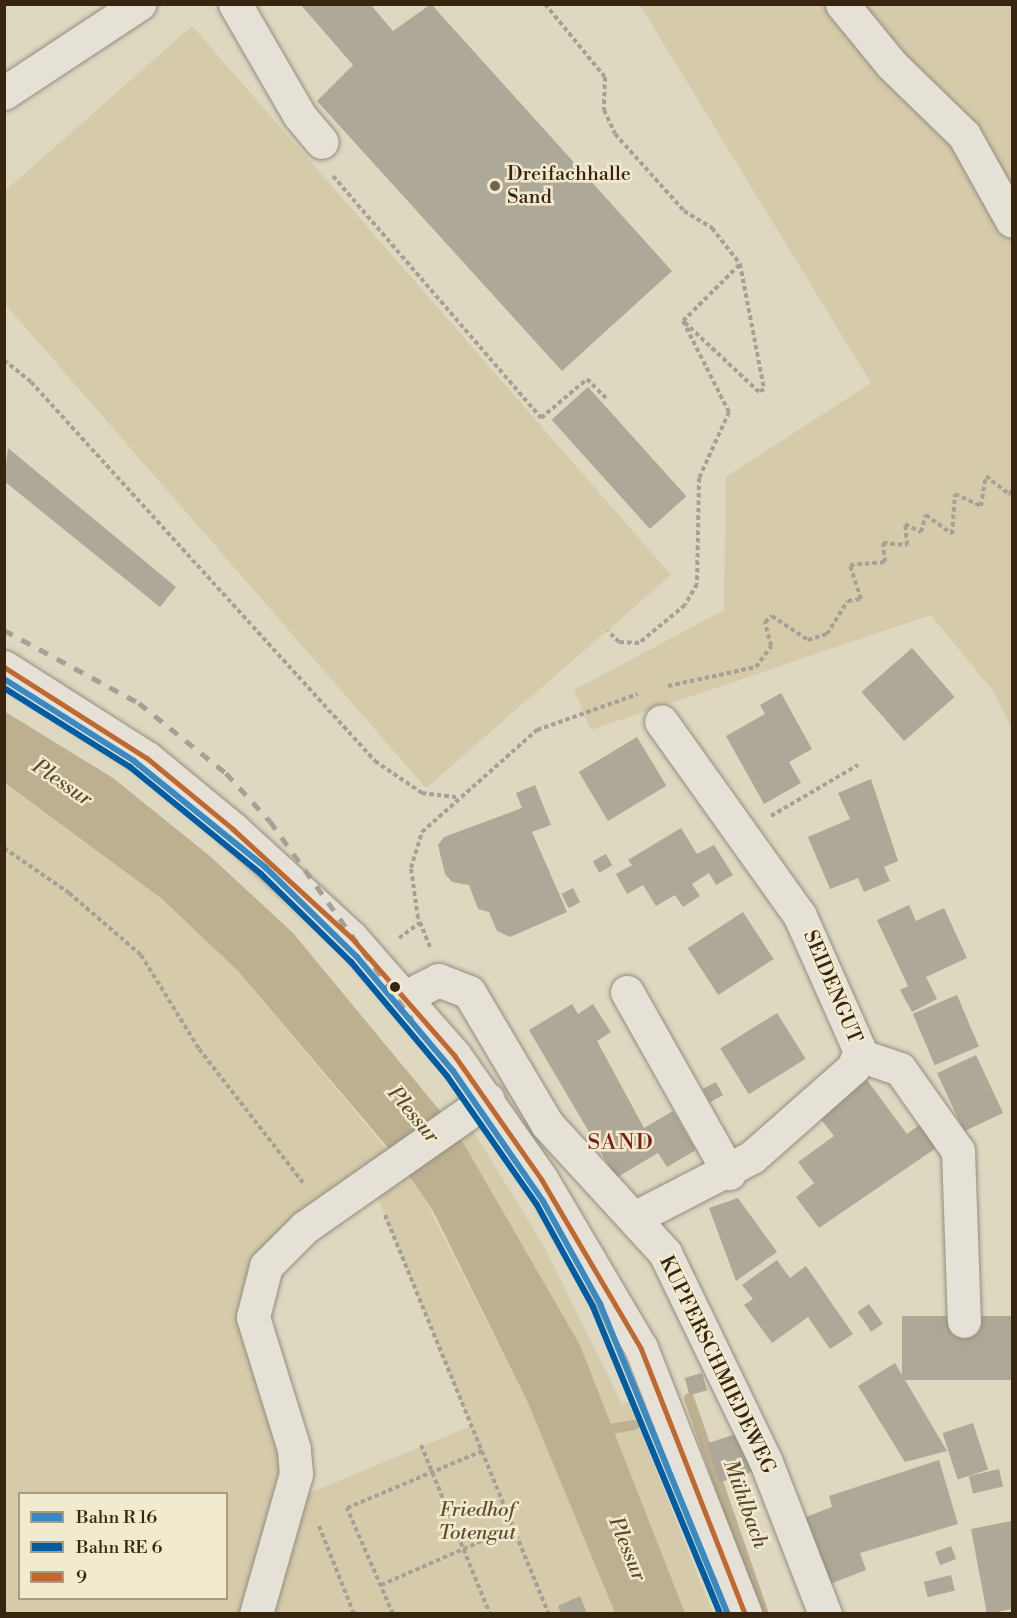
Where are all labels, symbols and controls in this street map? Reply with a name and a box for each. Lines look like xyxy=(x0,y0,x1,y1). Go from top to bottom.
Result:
place label: Dreifachhalle Sand xyxy=(507,162,631,209)
marker: Dreifachhalle Sand xyxy=(488,179,502,193)
water label: Plessur xyxy=(27,754,97,812)
street label: SEIDENGUT xyxy=(797,927,867,1047)
unlabelled marker xyxy=(389,981,401,993)
water label: Plessur xyxy=(382,1081,444,1149)
district label: SAND xyxy=(588,1130,654,1156)
street label: KUPFERSCHMIEDEWEG xyxy=(654,1252,780,1478)
water label: Mühlbach xyxy=(717,1456,773,1552)
legend xyxy=(18,1492,228,1600)
park label: Friedhof Totengut xyxy=(438,1499,516,1546)
text: Bahn R 16 xyxy=(76,1506,157,1529)
water label: Plessur xyxy=(603,1513,651,1585)
text: Bahn RE 6 xyxy=(76,1536,162,1559)
text: 9 xyxy=(76,1566,87,1589)

